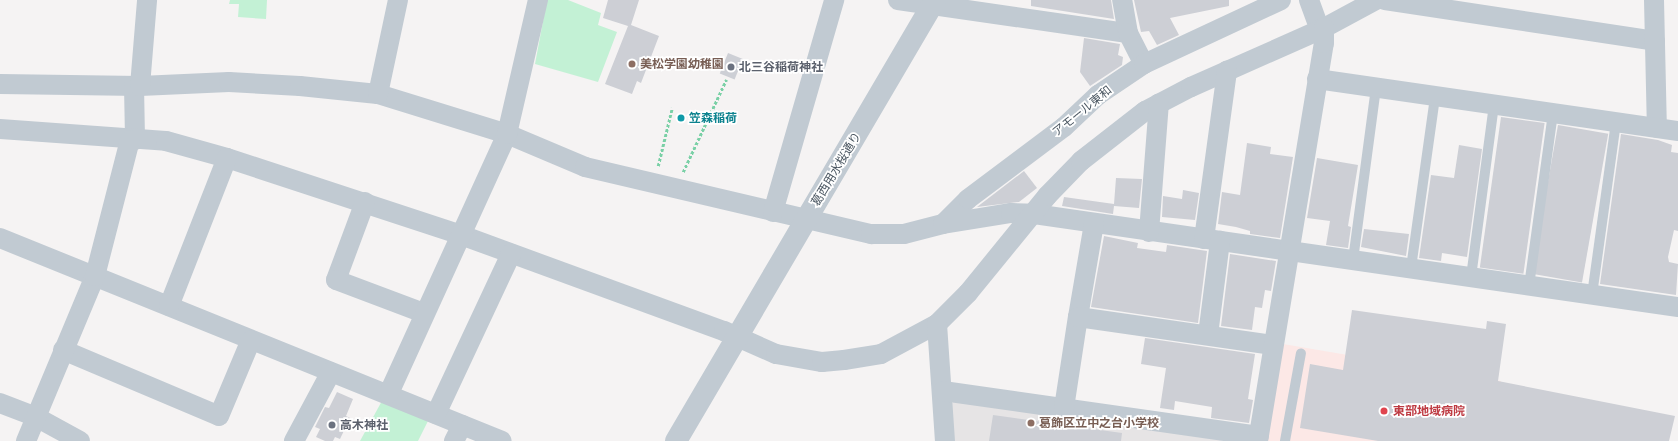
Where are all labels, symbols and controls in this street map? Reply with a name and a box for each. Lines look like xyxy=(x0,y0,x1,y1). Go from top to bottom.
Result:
place label: 美松学園幼稚園 xyxy=(640,57,724,71)
marker: 美松学園幼稚園 xyxy=(627,59,637,69)
place label: 北三谷稲荷神社 xyxy=(739,60,823,74)
marker: 北三谷稲荷神社 xyxy=(726,62,736,72)
street label: アモール東和 xyxy=(1049,83,1115,139)
place label: 笠森稲荷 xyxy=(689,111,737,125)
marker: 笠森稲荷 xyxy=(676,113,686,123)
street label: 葛西用水桜通り xyxy=(808,129,864,209)
place label: 東部地域病院 xyxy=(1393,404,1465,418)
marker: 東部地域病院 xyxy=(1378,405,1390,417)
place label: 葛飾区立中之台小学校 xyxy=(1039,416,1159,430)
place label: 高木神社 xyxy=(340,418,388,432)
marker: 葛飾区立中之台小学校 xyxy=(1026,418,1036,428)
marker: 高木神社 xyxy=(327,420,337,430)

